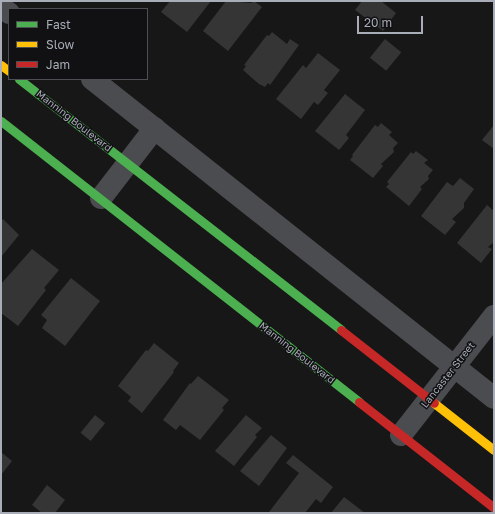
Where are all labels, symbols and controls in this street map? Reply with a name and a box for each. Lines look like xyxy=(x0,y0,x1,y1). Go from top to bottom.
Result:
legend xyxy=(8,8,148,80)
scale bar xyxy=(359,8,425,34)
text: 20 m xyxy=(364,15,392,30)
text: Fast xyxy=(46,17,71,32)
text: Slow xyxy=(46,37,74,52)
text: Jam xyxy=(46,57,70,72)
street label: Manning Boulevard xyxy=(34,88,114,154)
street label: Manning Boulevard xyxy=(257,320,337,386)
street label: Lancaster Street xyxy=(419,340,477,410)

